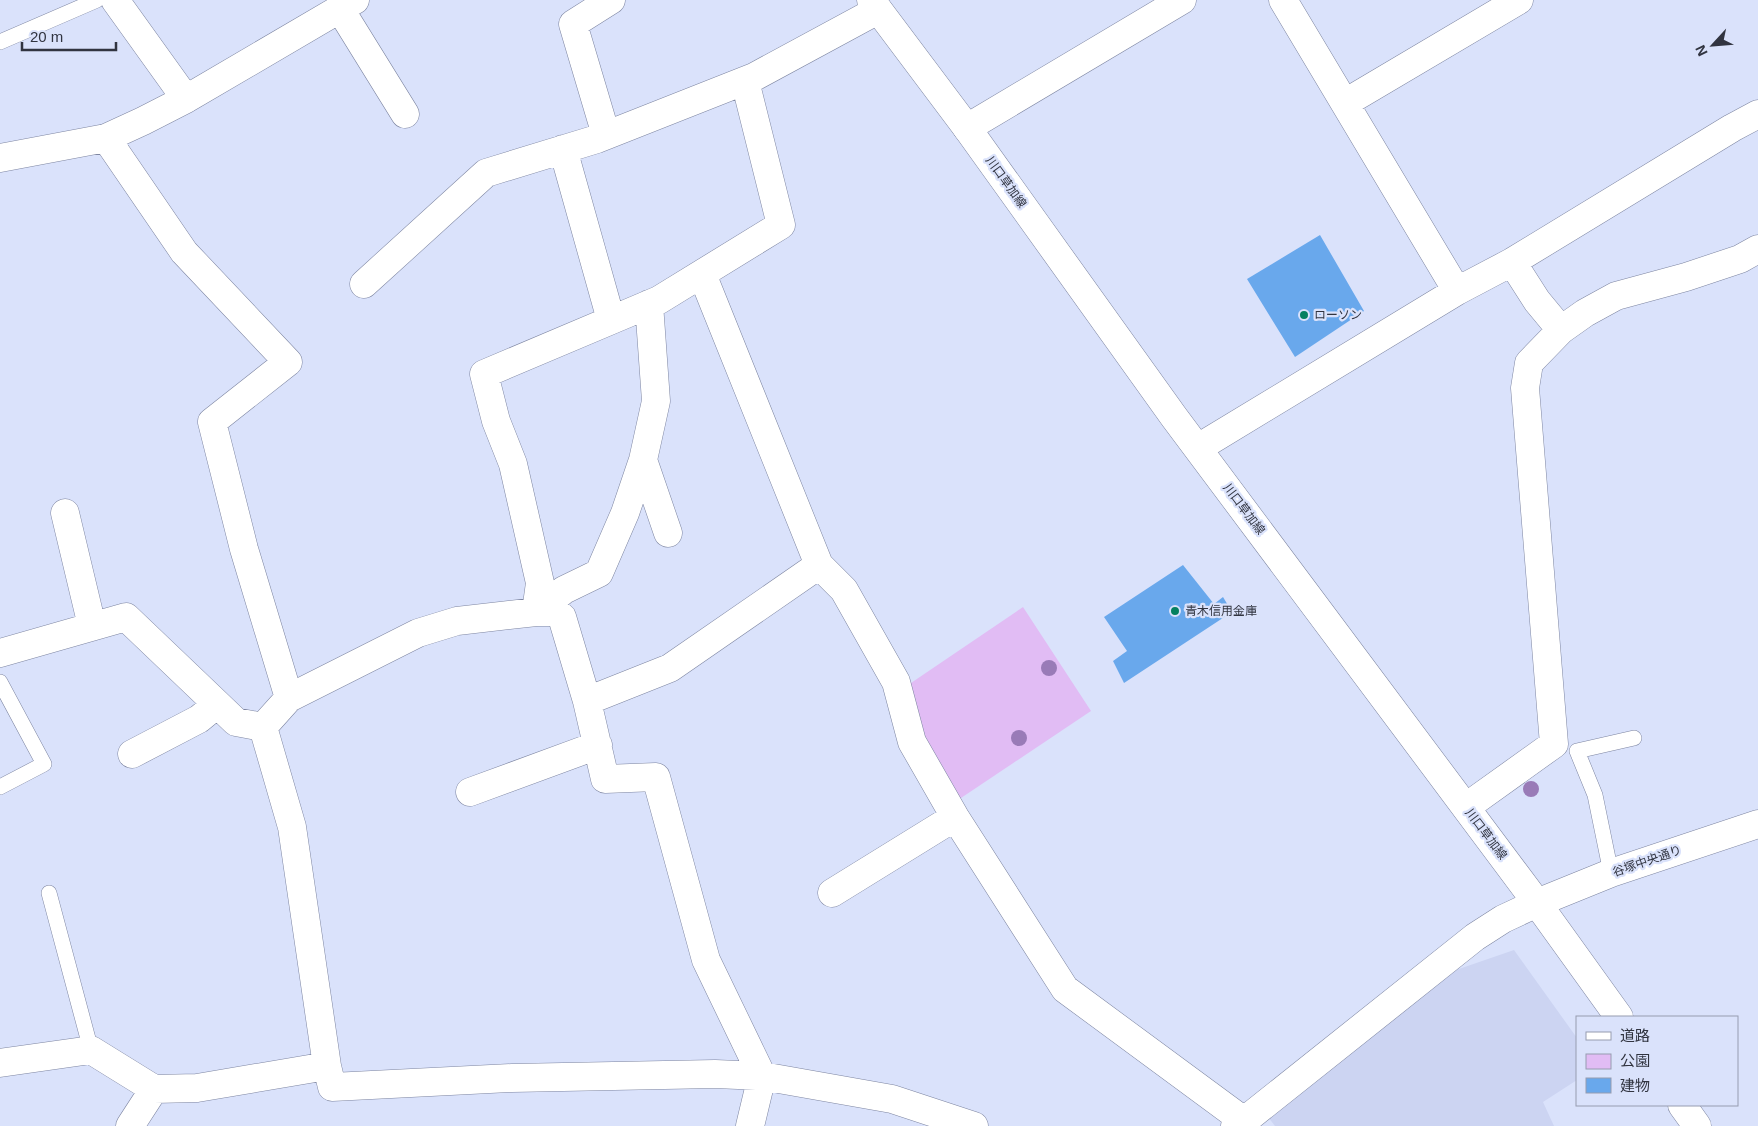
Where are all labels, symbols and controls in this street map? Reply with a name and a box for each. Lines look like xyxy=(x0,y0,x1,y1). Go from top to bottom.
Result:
scale bar xyxy=(22,20,116,52)
north arrow xyxy=(1688,20,1738,70)
text: 20 m xyxy=(30,28,63,45)
text: N xyxy=(1692,43,1711,59)
street label: 川口草加線 xyxy=(983,154,1029,210)
place label: ローソン xyxy=(1314,308,1362,322)
marker: ローソン xyxy=(1298,309,1310,321)
street label: 川口草加線 xyxy=(1220,481,1268,537)
place label: 青木信用金庫 xyxy=(1185,604,1257,618)
marker: 青木信用金庫 xyxy=(1169,605,1181,617)
street label: 川口草加線 xyxy=(1462,806,1510,862)
street label: 谷塚中央通り xyxy=(1611,843,1683,879)
legend xyxy=(1576,1016,1738,1106)
text: 道路 xyxy=(1620,1027,1650,1044)
text: 公園 xyxy=(1620,1052,1650,1069)
text: 建物 xyxy=(1620,1077,1650,1094)

